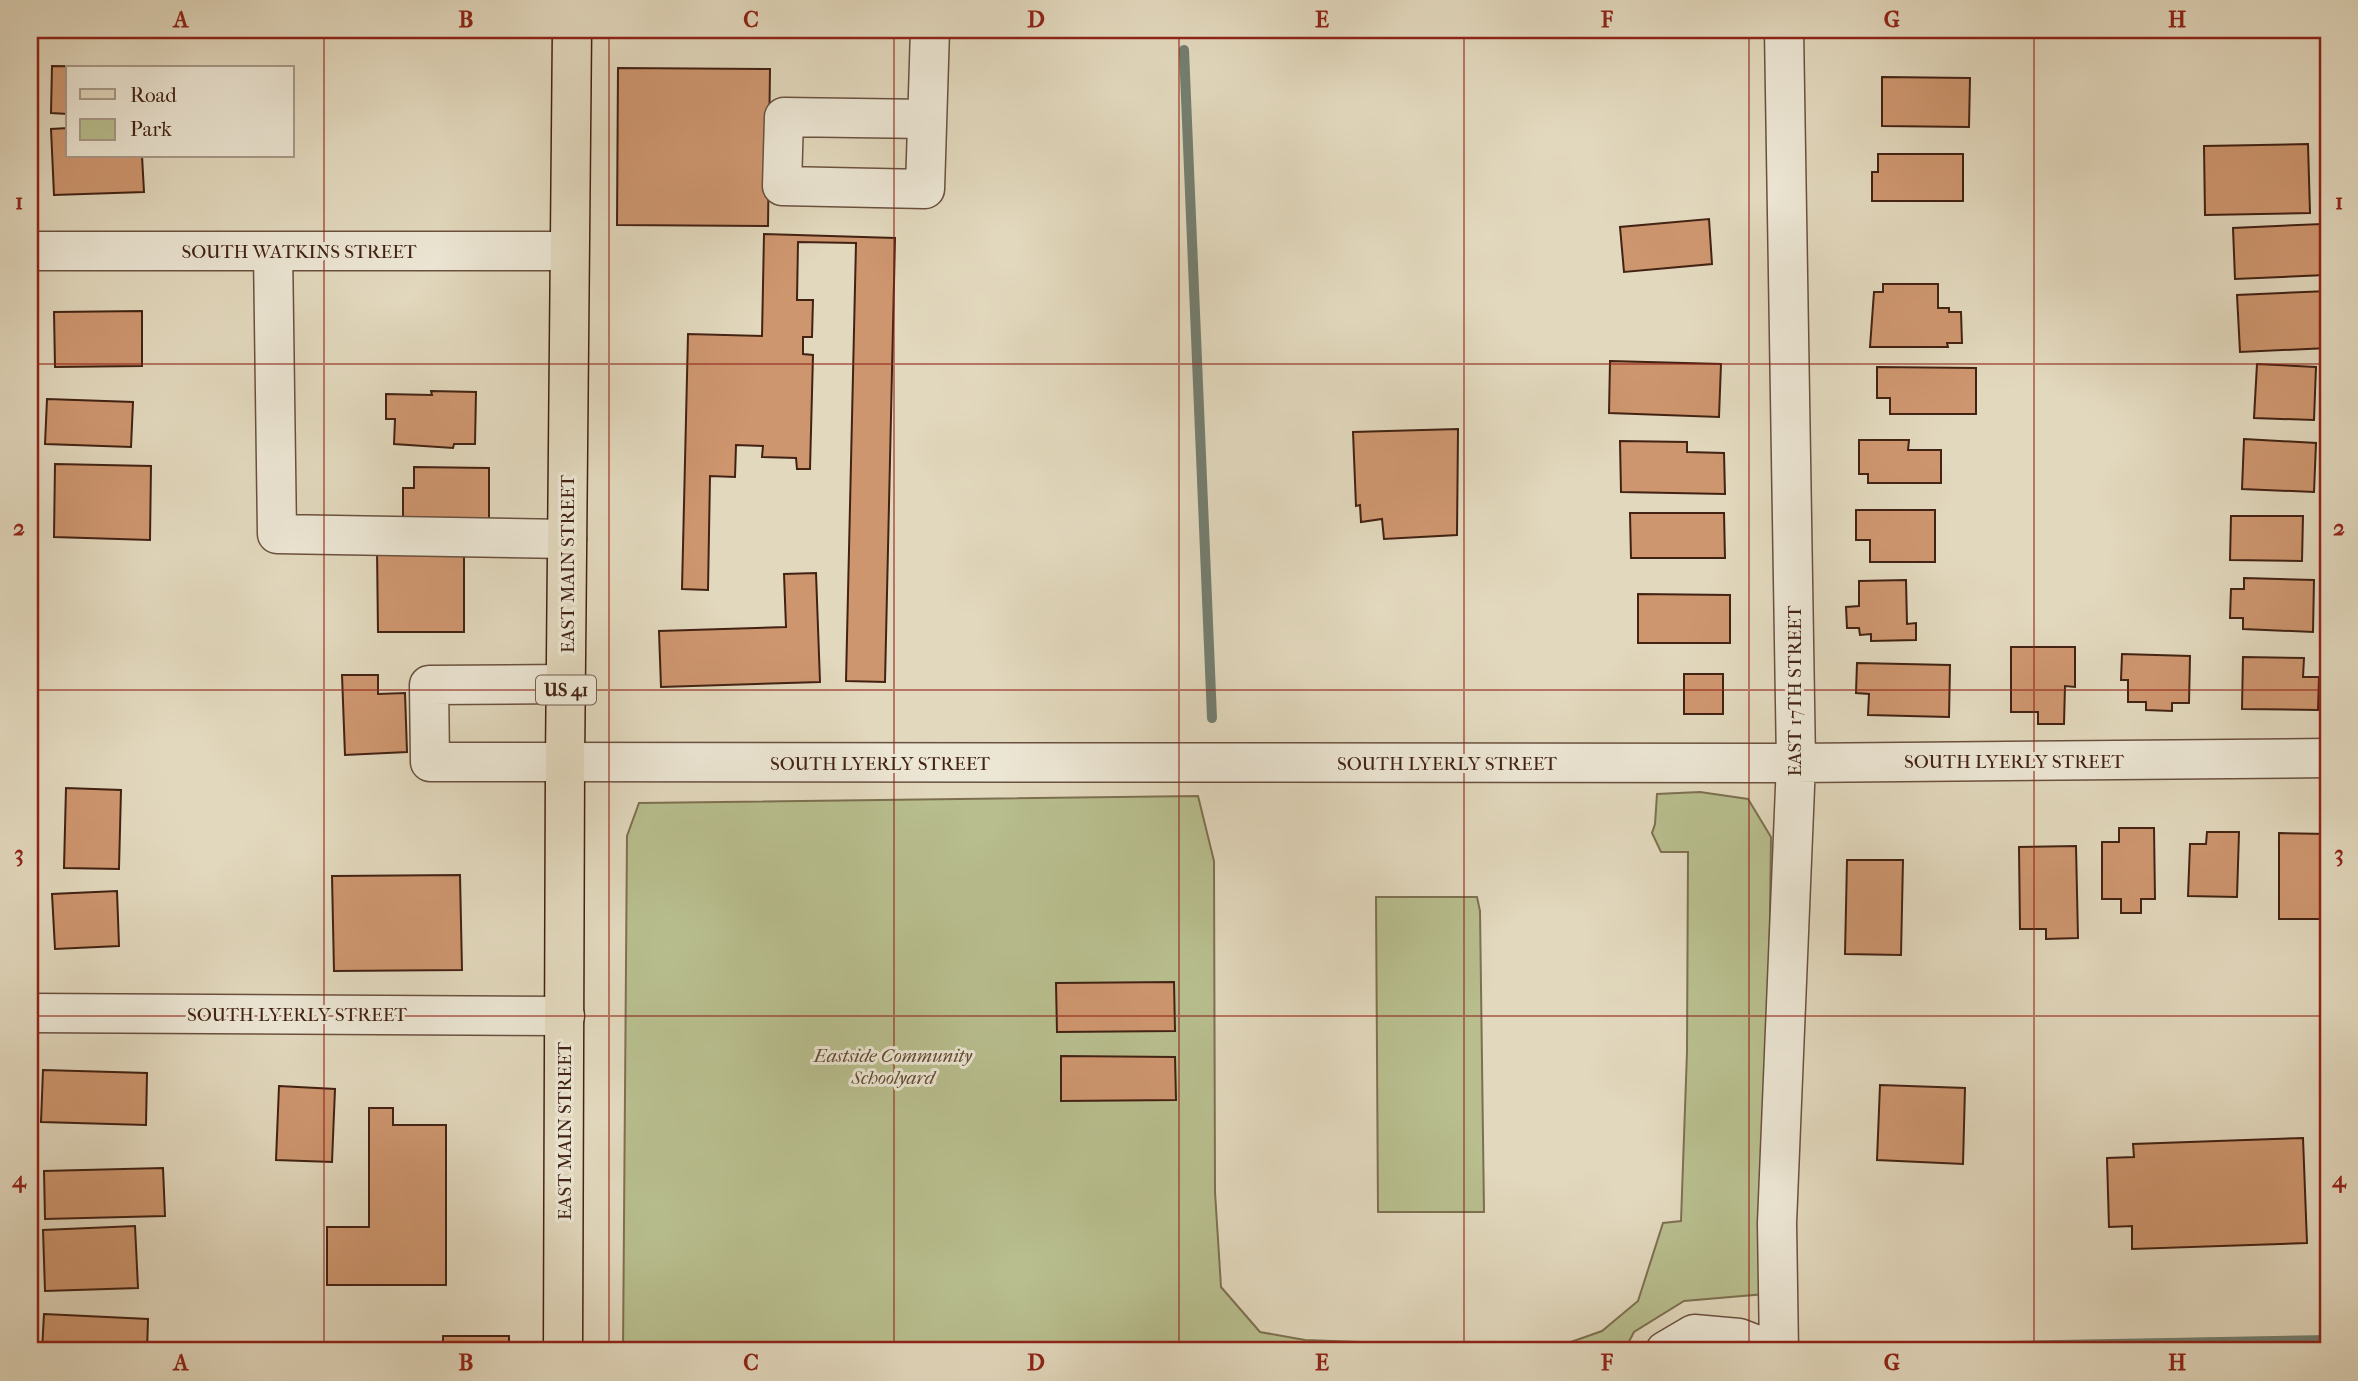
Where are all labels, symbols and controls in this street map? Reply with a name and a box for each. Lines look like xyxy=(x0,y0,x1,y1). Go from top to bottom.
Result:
text: A xyxy=(172,6,190,33)
text: B xyxy=(459,6,474,33)
text: C xyxy=(743,6,759,33)
text: D xyxy=(1027,6,1045,33)
text: E xyxy=(1315,6,1329,33)
text: F xyxy=(1600,6,1614,33)
text: G xyxy=(1884,6,1900,33)
text: H xyxy=(2168,6,2186,33)
legend xyxy=(66,66,294,158)
text: Road xyxy=(130,83,177,107)
text: Park xyxy=(130,117,172,141)
text: 1 xyxy=(15,188,23,215)
text: 1 xyxy=(2335,188,2343,215)
street label: SOUTH WATKINS STREET xyxy=(181,241,417,263)
street label: EAST MAIN STREET xyxy=(557,475,579,653)
text: 2 xyxy=(13,514,25,541)
text: 2 xyxy=(2333,514,2345,541)
street label: EAST 17TH STREET xyxy=(1784,605,1806,776)
road number: US 41 xyxy=(536,676,596,704)
street label: SOUTH LYERLY STREET xyxy=(1904,751,2124,773)
street label: SOUTH LYERLY STREET xyxy=(770,753,990,775)
street label: SOUTH LYERLY STREET xyxy=(1337,753,1557,775)
text: 3 xyxy=(14,840,24,867)
text: 3 xyxy=(2334,840,2344,867)
street label: SOUTH LYERLY STREET xyxy=(187,1004,407,1026)
street label: EAST MAIN STREET xyxy=(554,1042,576,1220)
park label: Eastside Community Schoolyard xyxy=(813,1045,973,1089)
text: 4 xyxy=(11,1166,27,1193)
text: 4 xyxy=(2331,1166,2347,1193)
text: A xyxy=(172,1349,190,1376)
text: B xyxy=(459,1349,474,1376)
text: C xyxy=(743,1349,759,1376)
text: D xyxy=(1027,1349,1045,1376)
text: E xyxy=(1315,1349,1329,1376)
text: F xyxy=(1600,1349,1614,1376)
text: G xyxy=(1884,1349,1900,1376)
text: H xyxy=(2168,1349,2186,1376)

